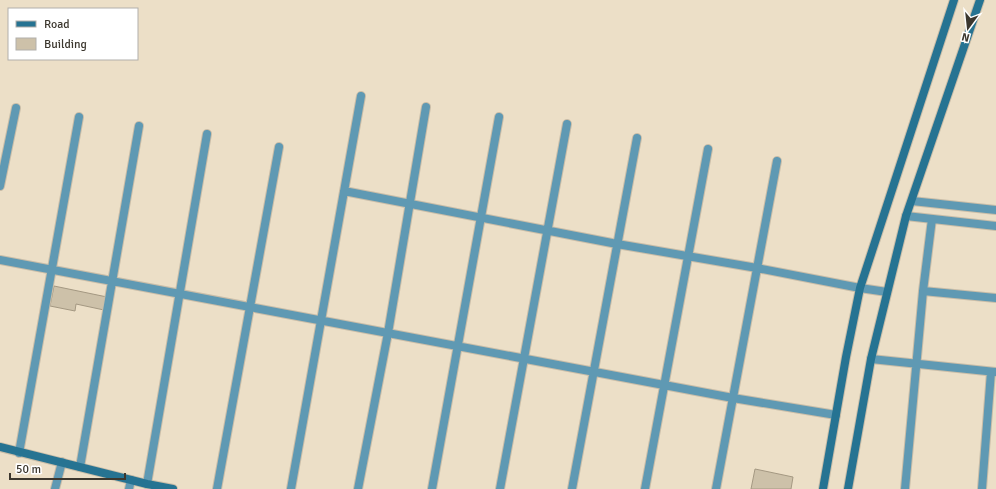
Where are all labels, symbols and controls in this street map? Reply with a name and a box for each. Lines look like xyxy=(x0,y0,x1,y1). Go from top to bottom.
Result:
legend xyxy=(8,8,138,60)
north arrow xyxy=(948,8,988,48)
text: Road xyxy=(44,17,70,32)
text: N xyxy=(960,30,971,44)
text: Building xyxy=(44,37,87,52)
scale bar xyxy=(10,455,125,481)
text: 50 m xyxy=(16,462,41,477)

